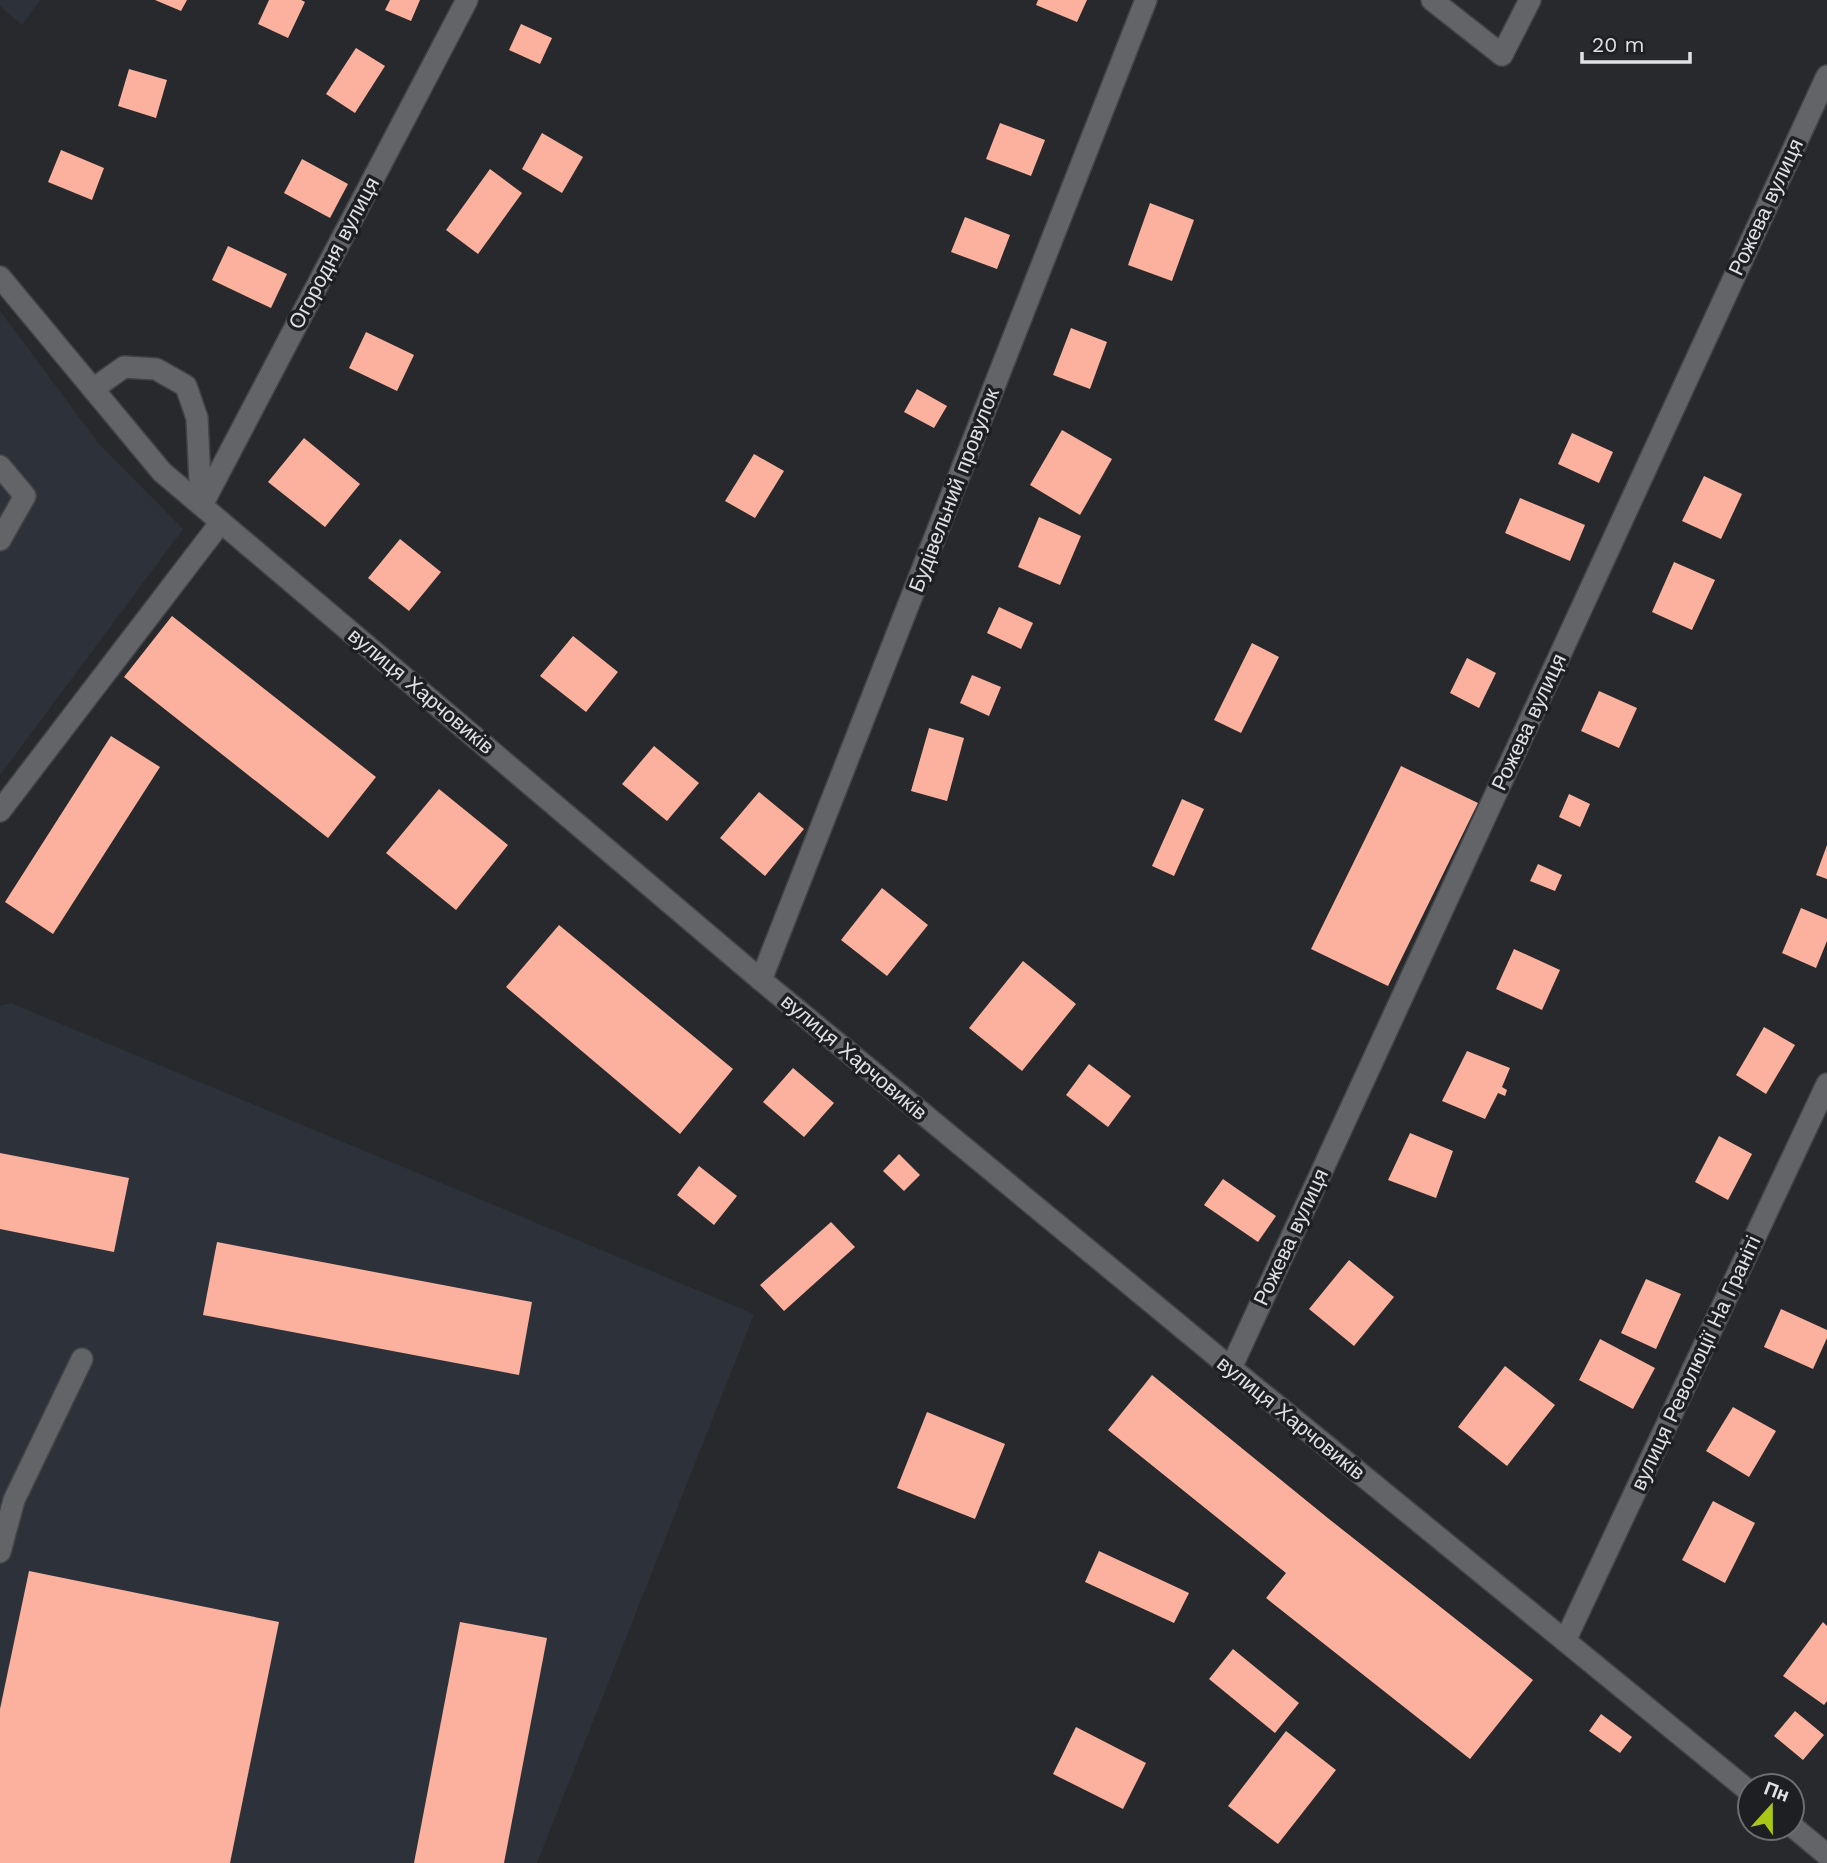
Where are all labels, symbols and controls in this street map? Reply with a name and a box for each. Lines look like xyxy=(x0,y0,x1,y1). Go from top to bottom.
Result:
scale bar xyxy=(1582,21,1690,65)
text: 20 m xyxy=(1592,32,1644,57)
street label: Рожева вулиця xyxy=(1723,134,1808,279)
street label: Огородня вулиця xyxy=(283,172,384,333)
street label: Будівельний провулок xyxy=(903,384,1004,595)
street label: вулиця Харчовиків xyxy=(343,622,499,759)
street label: Рожева вулиця xyxy=(1486,649,1571,794)
street label: вулиця Харчовиків xyxy=(776,988,932,1125)
street label: Рожева вулиця xyxy=(1248,1164,1333,1309)
street label: вулиця Революції На Граніті xyxy=(1625,1232,1766,1494)
street label: вулиця Харчовиків xyxy=(1212,1350,1370,1485)
north arrow xyxy=(1736,1772,1806,1842)
text: Пн xyxy=(1761,1776,1793,1807)

